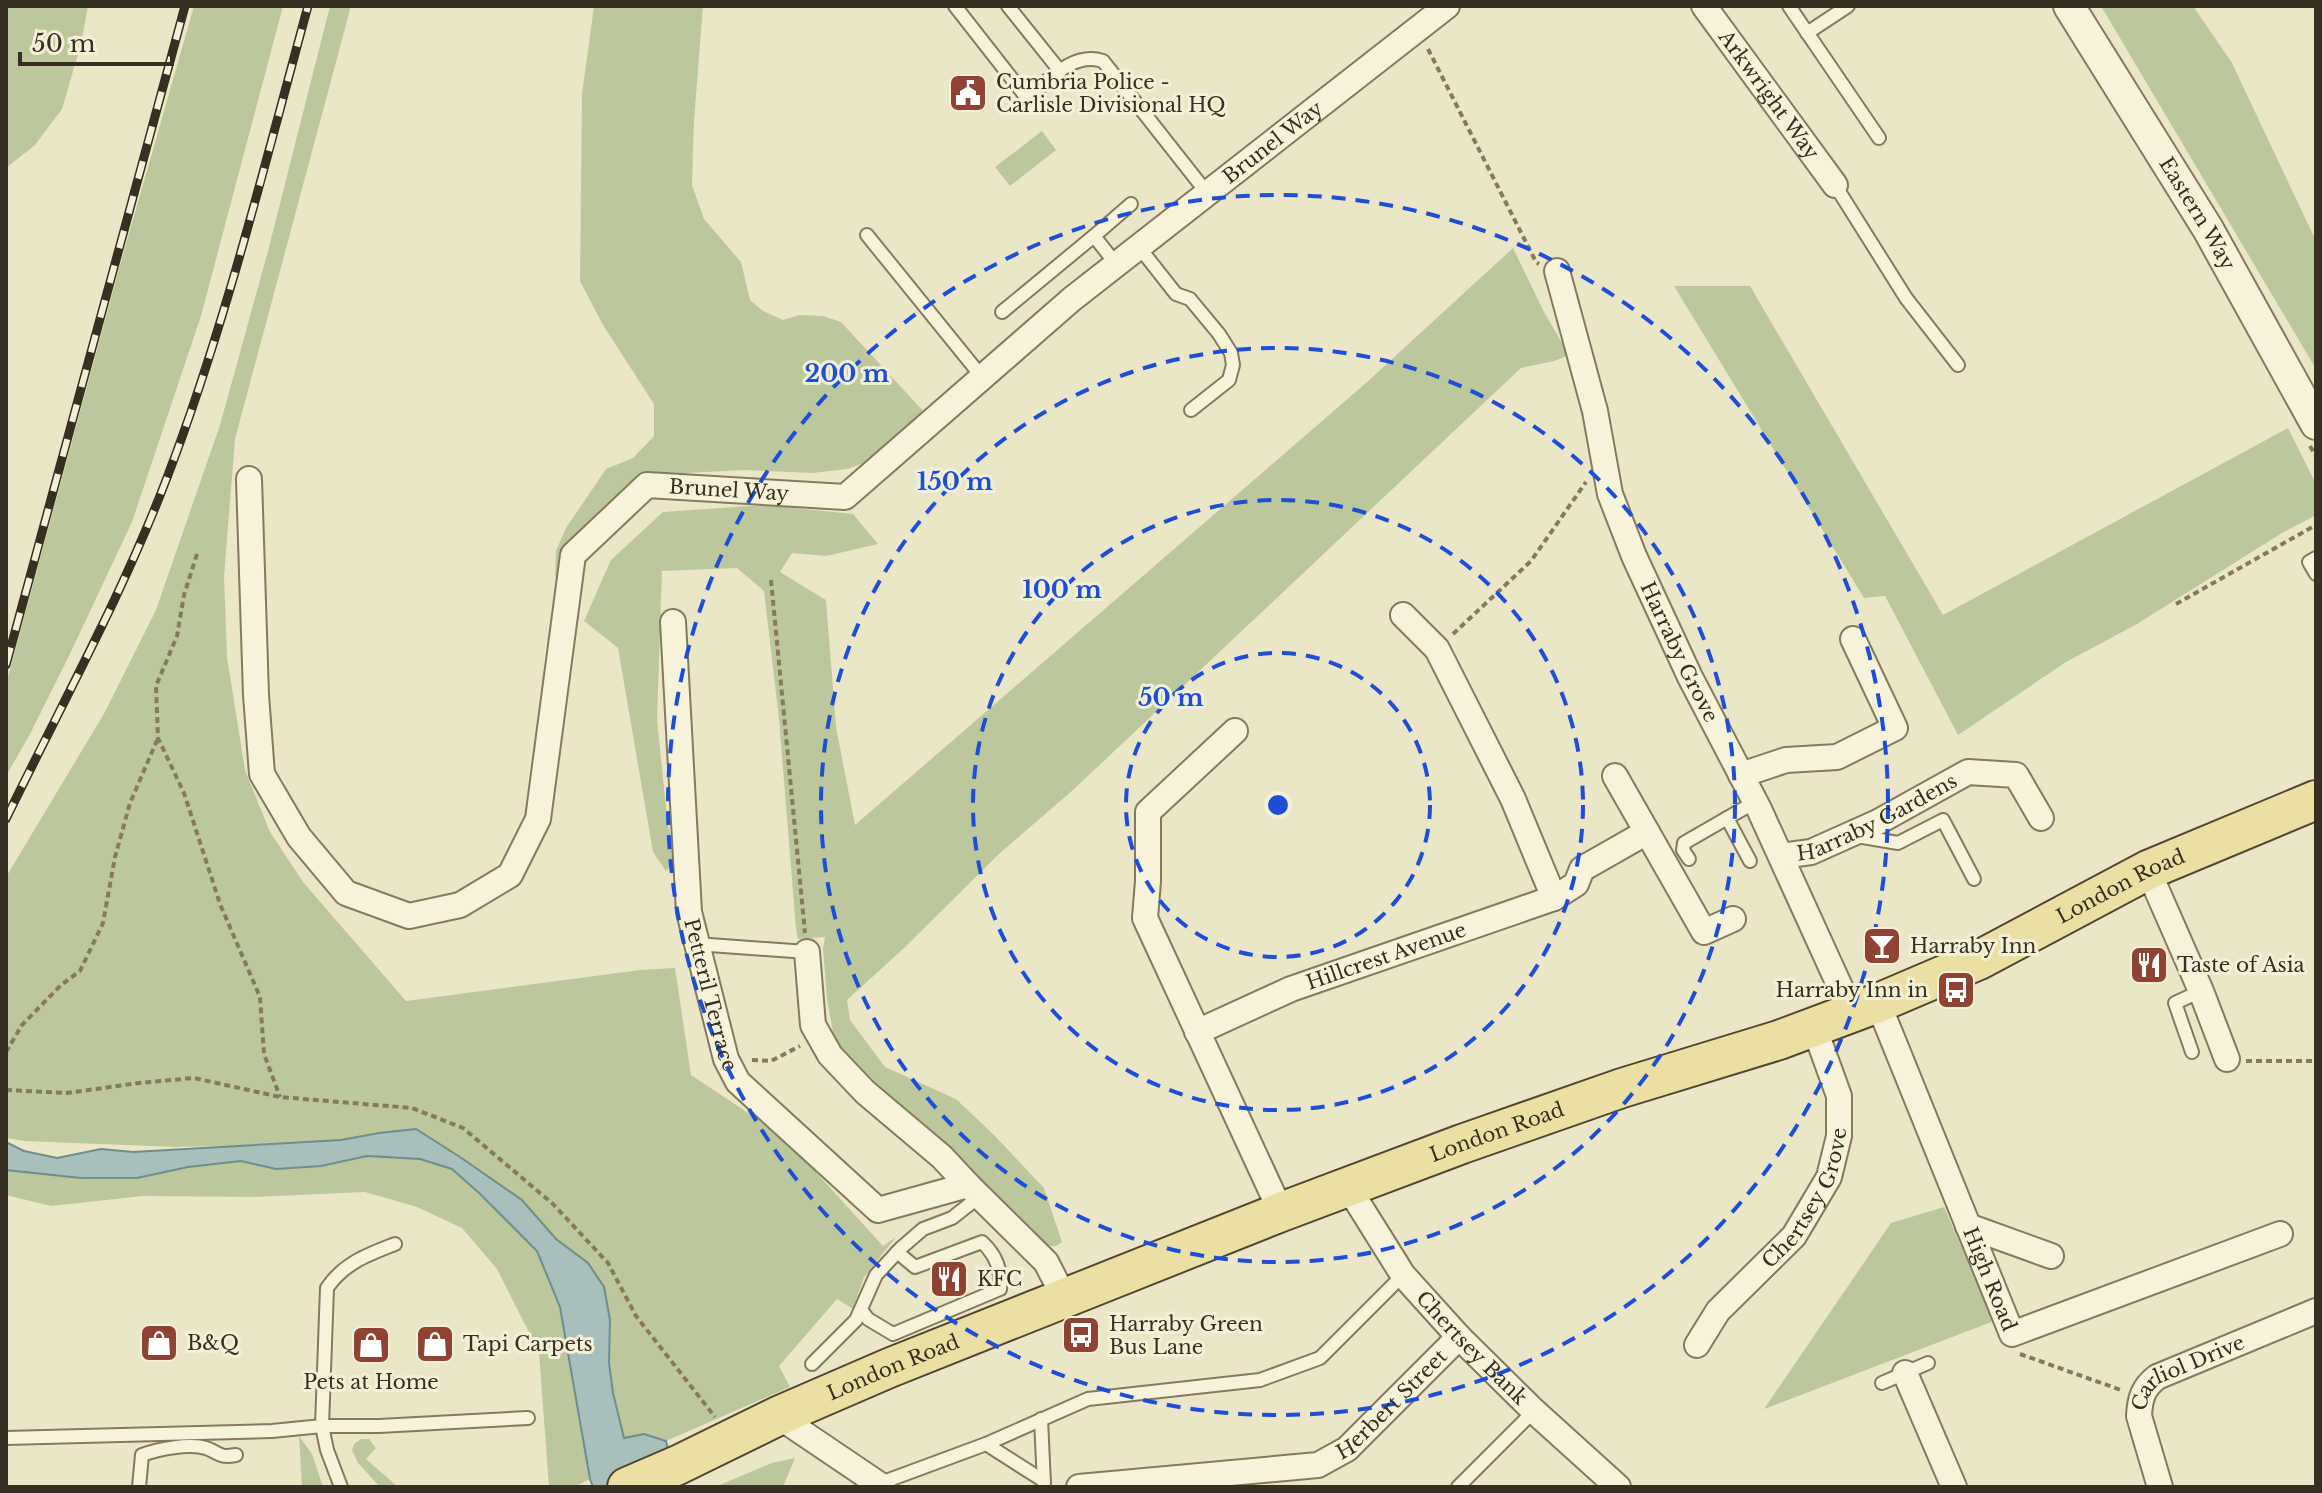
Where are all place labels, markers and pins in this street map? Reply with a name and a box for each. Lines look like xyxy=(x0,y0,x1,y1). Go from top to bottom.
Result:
place label: Cumbria Police - Carlisle Divisional HQ xyxy=(996,70,1226,117)
public building icon: Cumbria Police - Carlisle Divisional HQ xyxy=(947,72,989,114)
centre of rings xyxy=(1264,791,1292,819)
bar icon: Harraby Inn xyxy=(1861,925,1903,967)
place label: Harraby Inn xyxy=(1910,934,2036,958)
restaurant icon: Taste of Asia xyxy=(2128,944,2170,986)
place label: Taste of Asia xyxy=(2177,953,2305,977)
bus stop icon: Harraby Inn in xyxy=(1935,969,1977,1011)
place label: Harraby Inn in xyxy=(1775,978,1928,1002)
restaurant icon: KFC xyxy=(928,1258,970,1300)
place label: KFC xyxy=(977,1267,1022,1291)
place label: Harraby Green Bus Lane xyxy=(1109,1312,1263,1359)
bus stop icon: Harraby Green Bus Lane xyxy=(1060,1314,1102,1356)
shop icon: B&Q xyxy=(138,1322,180,1364)
shop icon: Tapi Carpets xyxy=(414,1323,456,1365)
shop icon: Pets at Home xyxy=(350,1324,392,1366)
place label: B&Q xyxy=(187,1331,239,1355)
place label: Tapi Carpets xyxy=(463,1332,593,1356)
place label: Pets at Home xyxy=(303,1370,439,1394)

